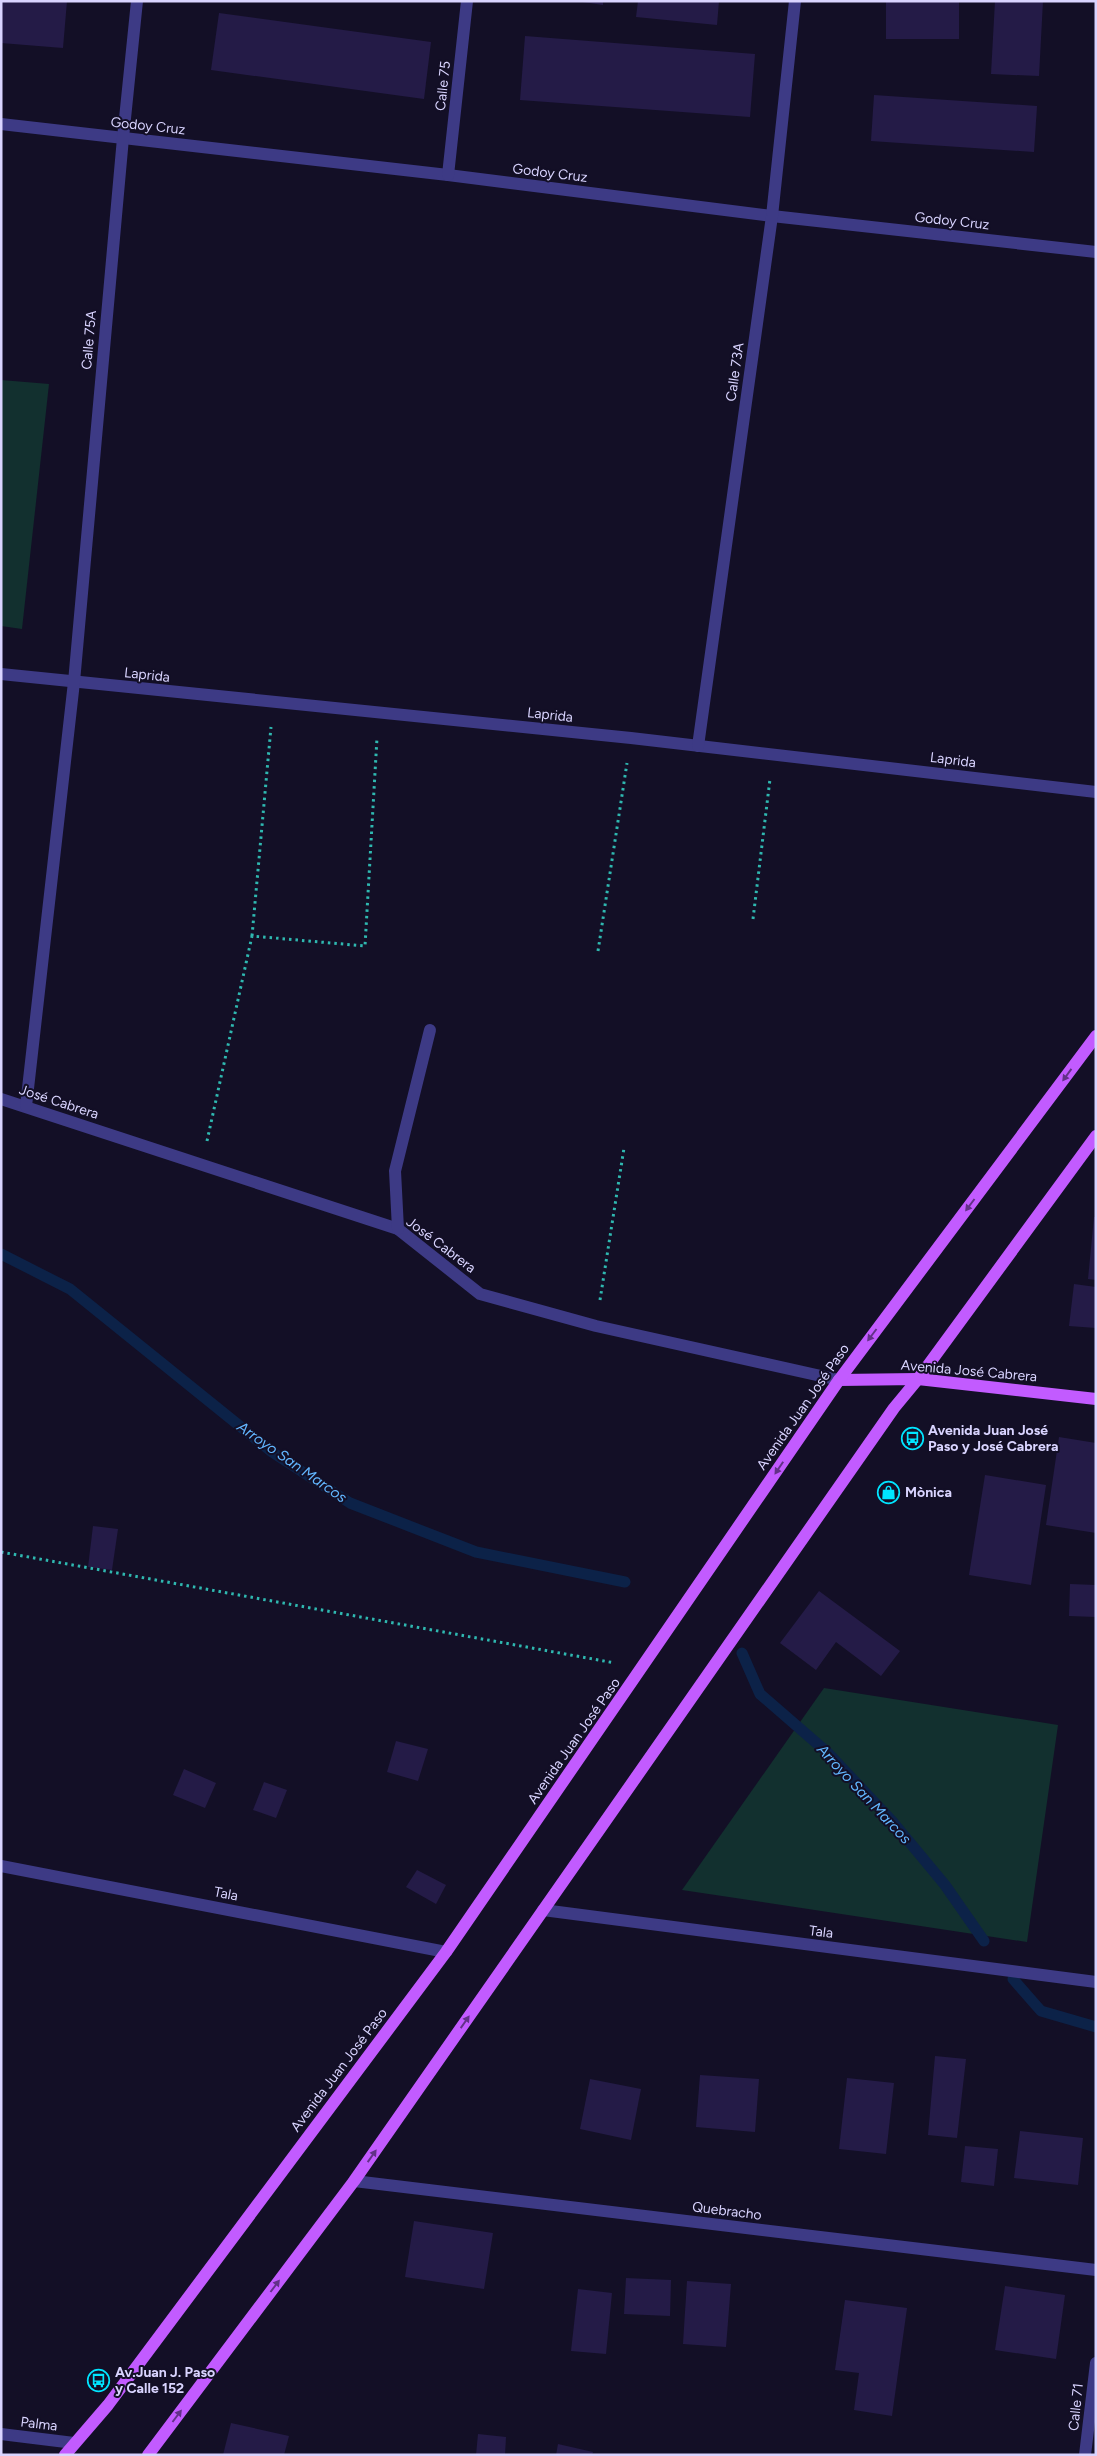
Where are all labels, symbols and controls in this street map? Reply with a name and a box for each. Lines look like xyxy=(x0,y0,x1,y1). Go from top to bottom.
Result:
street label: Calle 75 xyxy=(432,60,454,112)
street label: Godoy Cruz xyxy=(110,114,186,138)
street label: Godoy Cruz xyxy=(512,160,588,186)
street label: Godoy Cruz xyxy=(914,209,990,233)
street label: Calle 75A xyxy=(78,309,100,370)
street label: Calle 73A xyxy=(722,341,748,402)
street label: Laprida xyxy=(123,664,171,686)
street label: Laprida xyxy=(526,704,574,726)
street label: Laprida xyxy=(929,749,977,771)
one-way arrow xyxy=(1062,1068,1072,1082)
street label: José Cabrera xyxy=(17,1081,101,1123)
one-way arrow xyxy=(965,1198,975,1212)
street label: José Cabrera xyxy=(403,1213,479,1277)
one-way arrow xyxy=(867,1328,878,1341)
street label: Avenida Juan José Paso xyxy=(753,1341,853,1473)
street label: Avenida José Cabrera xyxy=(900,1357,1038,1385)
water label: Arroyo San Marcos xyxy=(233,1417,350,1507)
place label: Avenida Juan José Paso y José Cabrera xyxy=(928,1422,1058,1455)
bus stop icon: Avenida Juan José Paso y José Cabrera xyxy=(900,1426,924,1450)
one-way arrow xyxy=(774,1462,784,1475)
shop icon: Mònica xyxy=(877,1480,901,1504)
place label: Mònica xyxy=(905,1484,952,1501)
street label: Avenida Juan José Paso xyxy=(524,1675,624,1807)
water label: Arroyo San Marcos xyxy=(813,1740,915,1848)
street label: Tala xyxy=(212,1883,240,1905)
street label: Tala xyxy=(808,1922,834,1942)
street label: Avenida Juan José Paso xyxy=(287,2005,391,2135)
one-way arrow xyxy=(460,2015,470,2029)
one-way arrow xyxy=(367,2149,377,2162)
street label: Quebracho xyxy=(691,2198,763,2224)
one-way arrow xyxy=(270,2280,281,2293)
place label: Av.Juan J. Paso y Calle 152 xyxy=(115,2364,215,2397)
bus stop icon: Av.Juan J. Paso y Calle 152 xyxy=(87,2368,111,2392)
street label: Calle 71 xyxy=(1065,2382,1087,2432)
one-way arrow xyxy=(172,2410,183,2423)
street label: Palma xyxy=(19,2413,59,2435)

